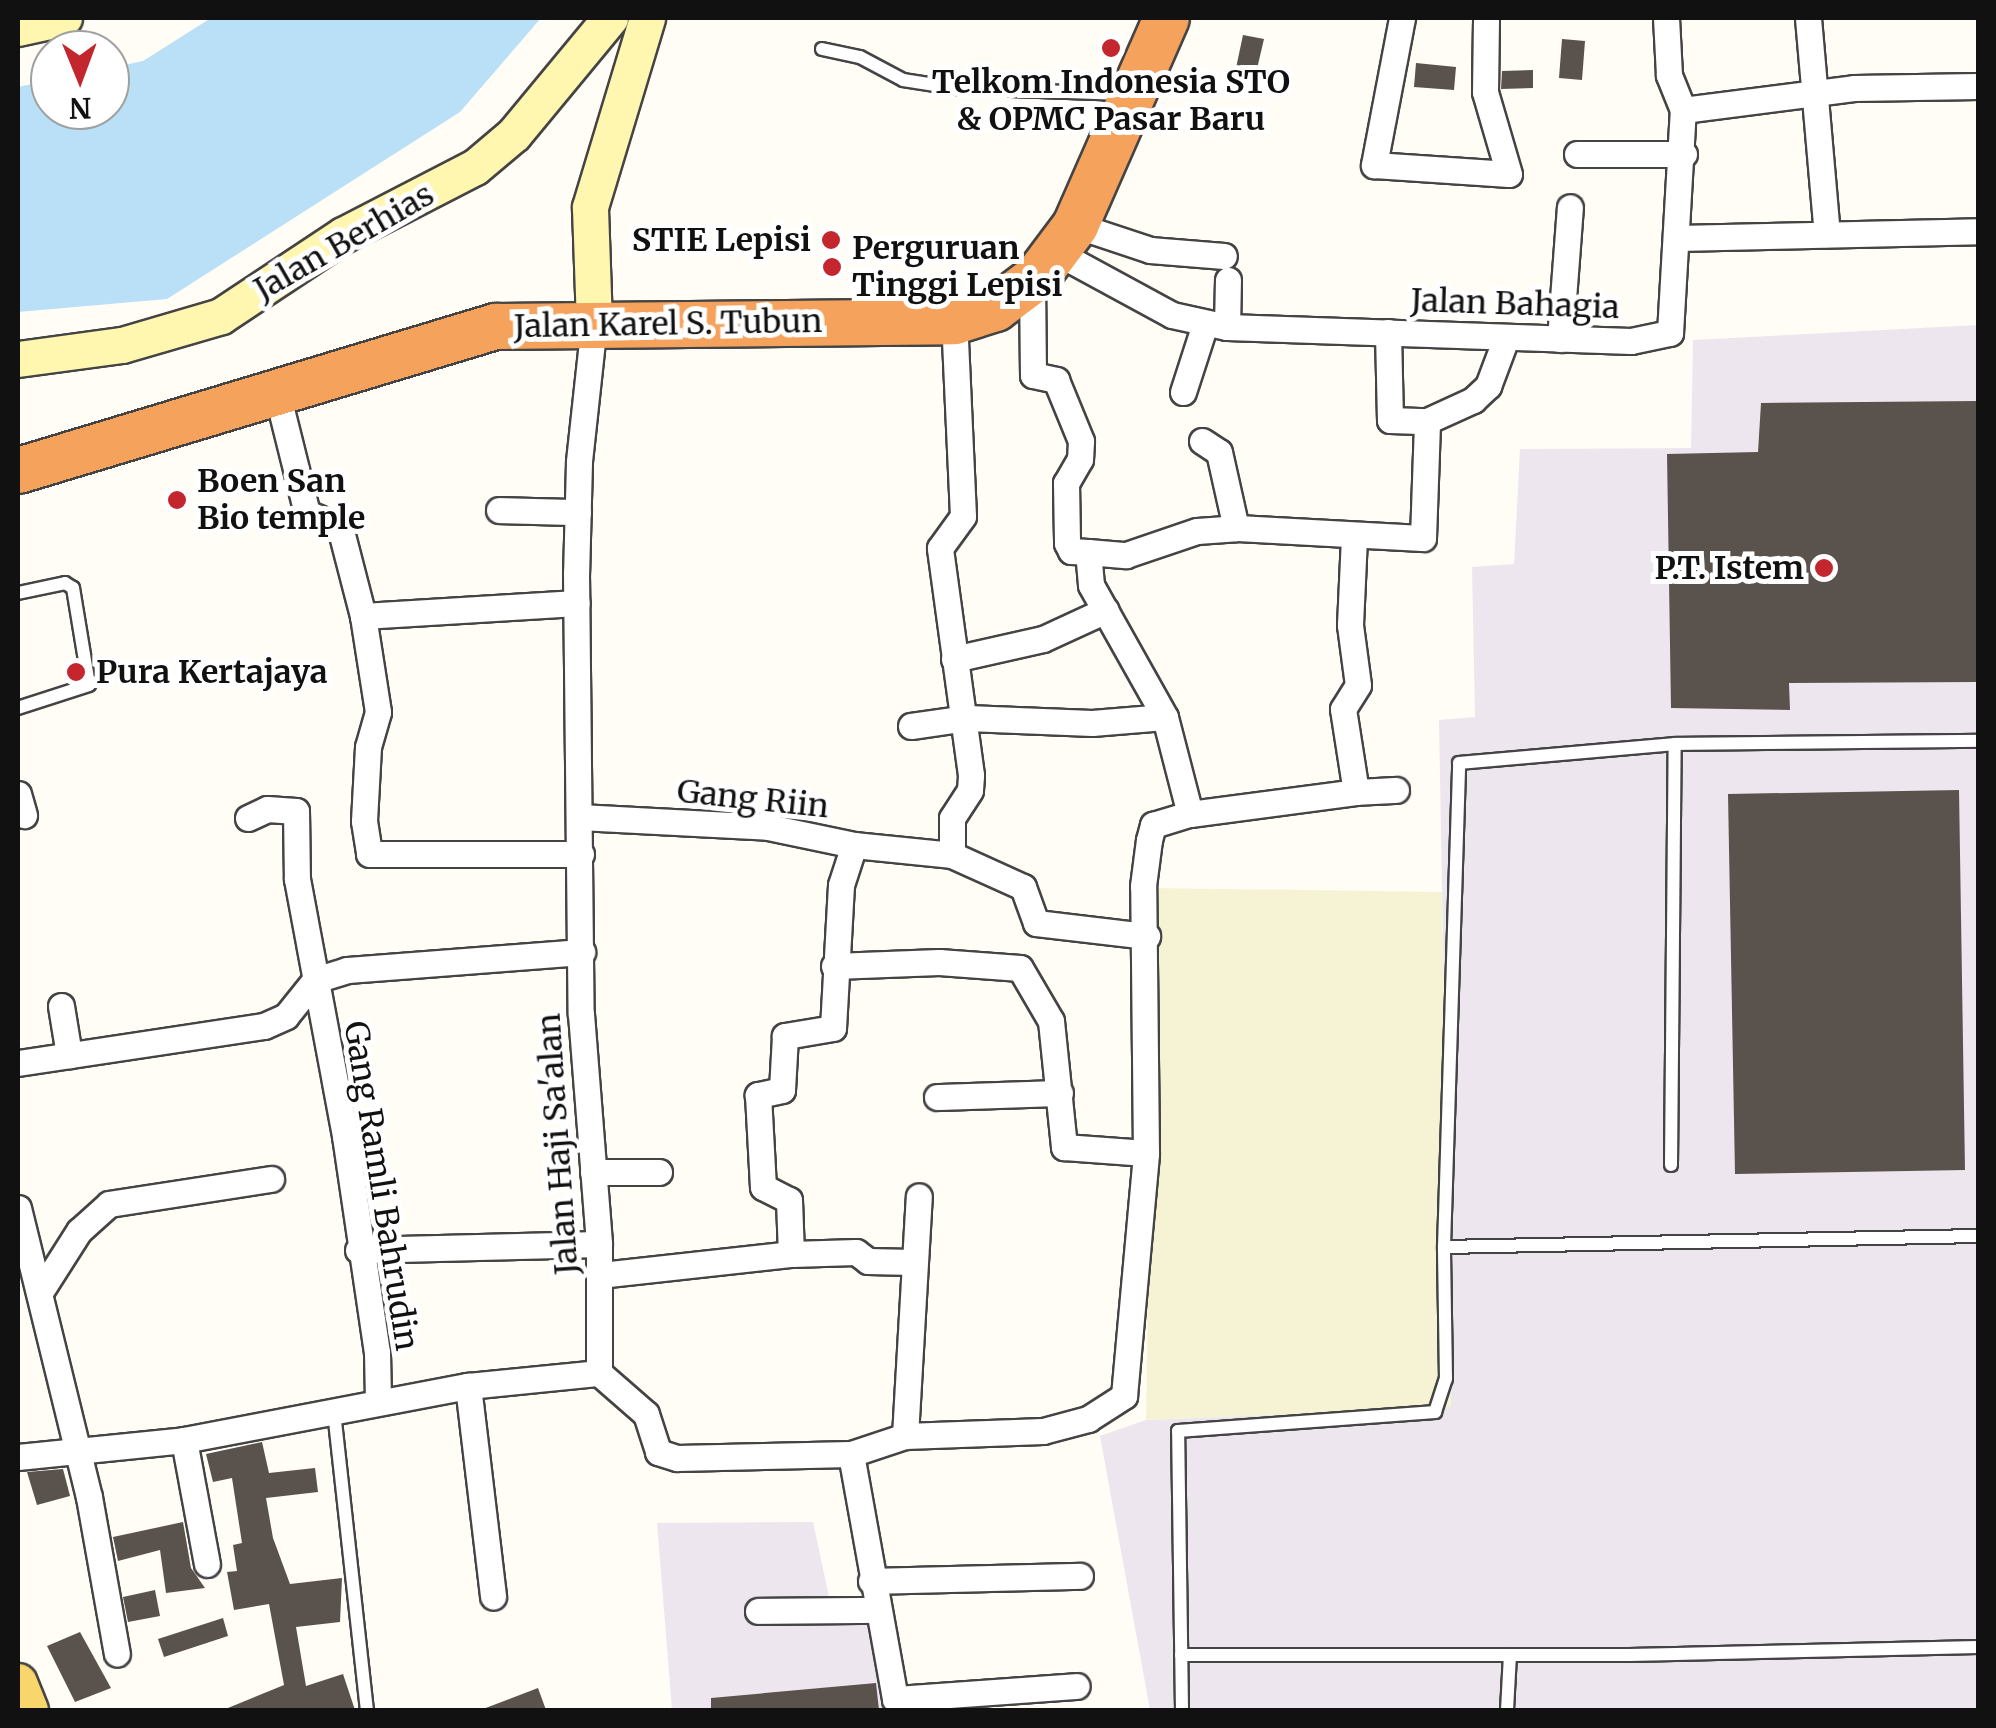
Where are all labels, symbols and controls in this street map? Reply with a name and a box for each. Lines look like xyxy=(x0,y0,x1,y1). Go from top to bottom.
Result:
north arrow xyxy=(30,30,130,130)
marker: Telkom Indonesia STO & OPMC Pasar Baru xyxy=(1100,37,1122,59)
place label: Telkom Indonesia STO & OPMC Pasar Baru xyxy=(932,64,1290,139)
text: N xyxy=(69,90,92,126)
street label: Jalan Berhias xyxy=(247,175,441,309)
place label: STIE Lepisi xyxy=(632,221,811,259)
marker: STIE Lepisi xyxy=(820,229,842,251)
place label: Perguruan Tinggi Lepisi xyxy=(852,230,1062,305)
marker: Perguruan Tinggi Lepisi xyxy=(821,256,843,278)
street label: Jalan Bahagia xyxy=(1410,281,1620,327)
street label: Jalan Karel S. Tubun xyxy=(513,302,823,346)
place label: Boen San Bio temple xyxy=(197,463,365,538)
marker: Boen San Bio temple xyxy=(166,489,188,511)
place label: P.T. Istem xyxy=(1654,549,1804,587)
marker: P.T. Istem xyxy=(1813,557,1835,579)
place label: Pura Kertajaya xyxy=(96,653,328,691)
marker: Pura Kertajaya xyxy=(65,661,87,683)
street label: Gang Riin xyxy=(675,772,831,826)
street label: Jalan Haji Sa'alan xyxy=(530,1012,586,1276)
street label: Gang Ramli Bahrudin xyxy=(336,1019,426,1353)

